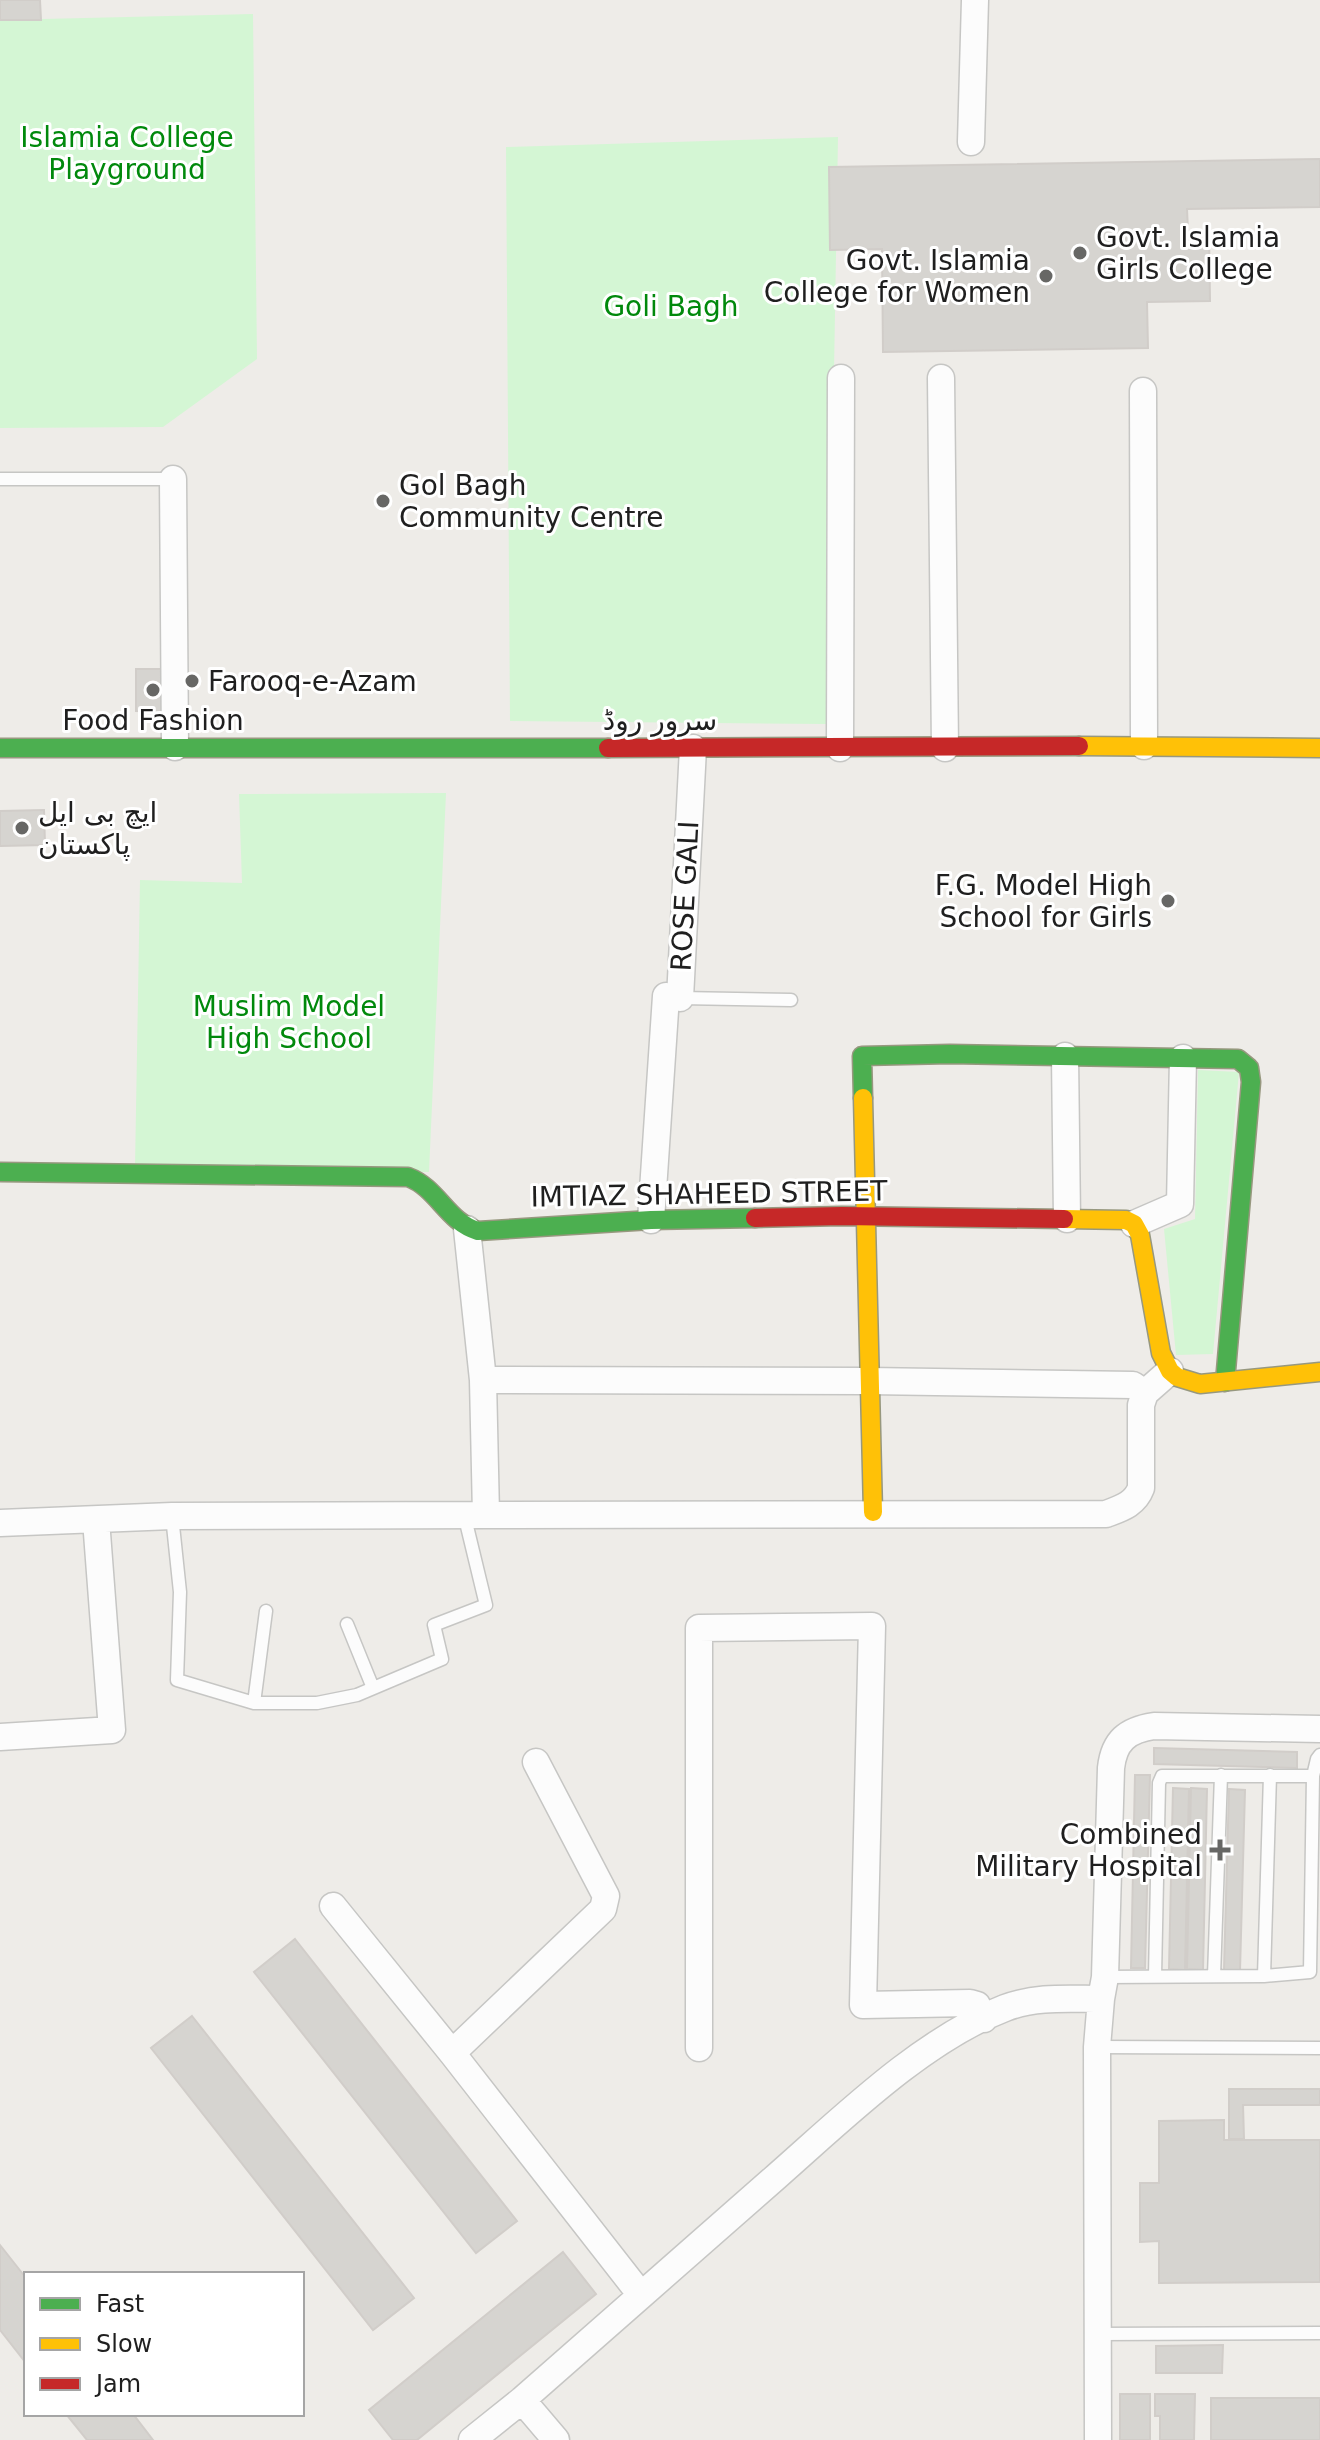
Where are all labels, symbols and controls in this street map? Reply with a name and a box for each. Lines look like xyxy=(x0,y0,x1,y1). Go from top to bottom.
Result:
park label: Islamia College Playground xyxy=(20,121,234,186)
place label: Govt. Islamia Girls College xyxy=(1096,221,1280,286)
place label: Govt. Islamia College for Women xyxy=(764,244,1030,309)
marker: Govt. Islamia Girls College xyxy=(1071,244,1089,262)
marker: Govt. Islamia College for Women xyxy=(1037,267,1055,285)
park label: Goli Bagh xyxy=(603,290,739,323)
place label: Gol Bagh Community Centre xyxy=(399,469,664,534)
marker: Gol Bagh Community Centre xyxy=(374,492,392,510)
place label: Farooq-e-Azam xyxy=(208,665,417,698)
marker: Farooq-e-Azam xyxy=(183,672,201,690)
marker: Food Fashion xyxy=(144,681,162,699)
place label: Food Fashion xyxy=(62,704,244,737)
street label: سرور روڈ xyxy=(603,704,717,737)
place label: ایچ بی ایل پاکستان xyxy=(38,796,157,861)
marker: ایچ بی ایل پاکستان xyxy=(13,819,31,837)
street label: ROSE GALI xyxy=(665,820,705,972)
place label: F.G. Model High School for Girls xyxy=(935,869,1152,934)
marker: F.G. Model High School for Girls xyxy=(1159,892,1177,910)
park label: Muslim Model High School xyxy=(193,990,385,1055)
street label: IMTIAZ SHAHEED STREET xyxy=(530,1174,889,1214)
place label: Combined Military Hospital xyxy=(975,1818,1202,1883)
marker: Combined Military Hospital xyxy=(1209,1839,1231,1861)
legend xyxy=(24,2272,304,2416)
text: Fast xyxy=(96,2290,144,2318)
text: Slow xyxy=(96,2330,152,2358)
text: Jam xyxy=(94,2370,141,2398)

